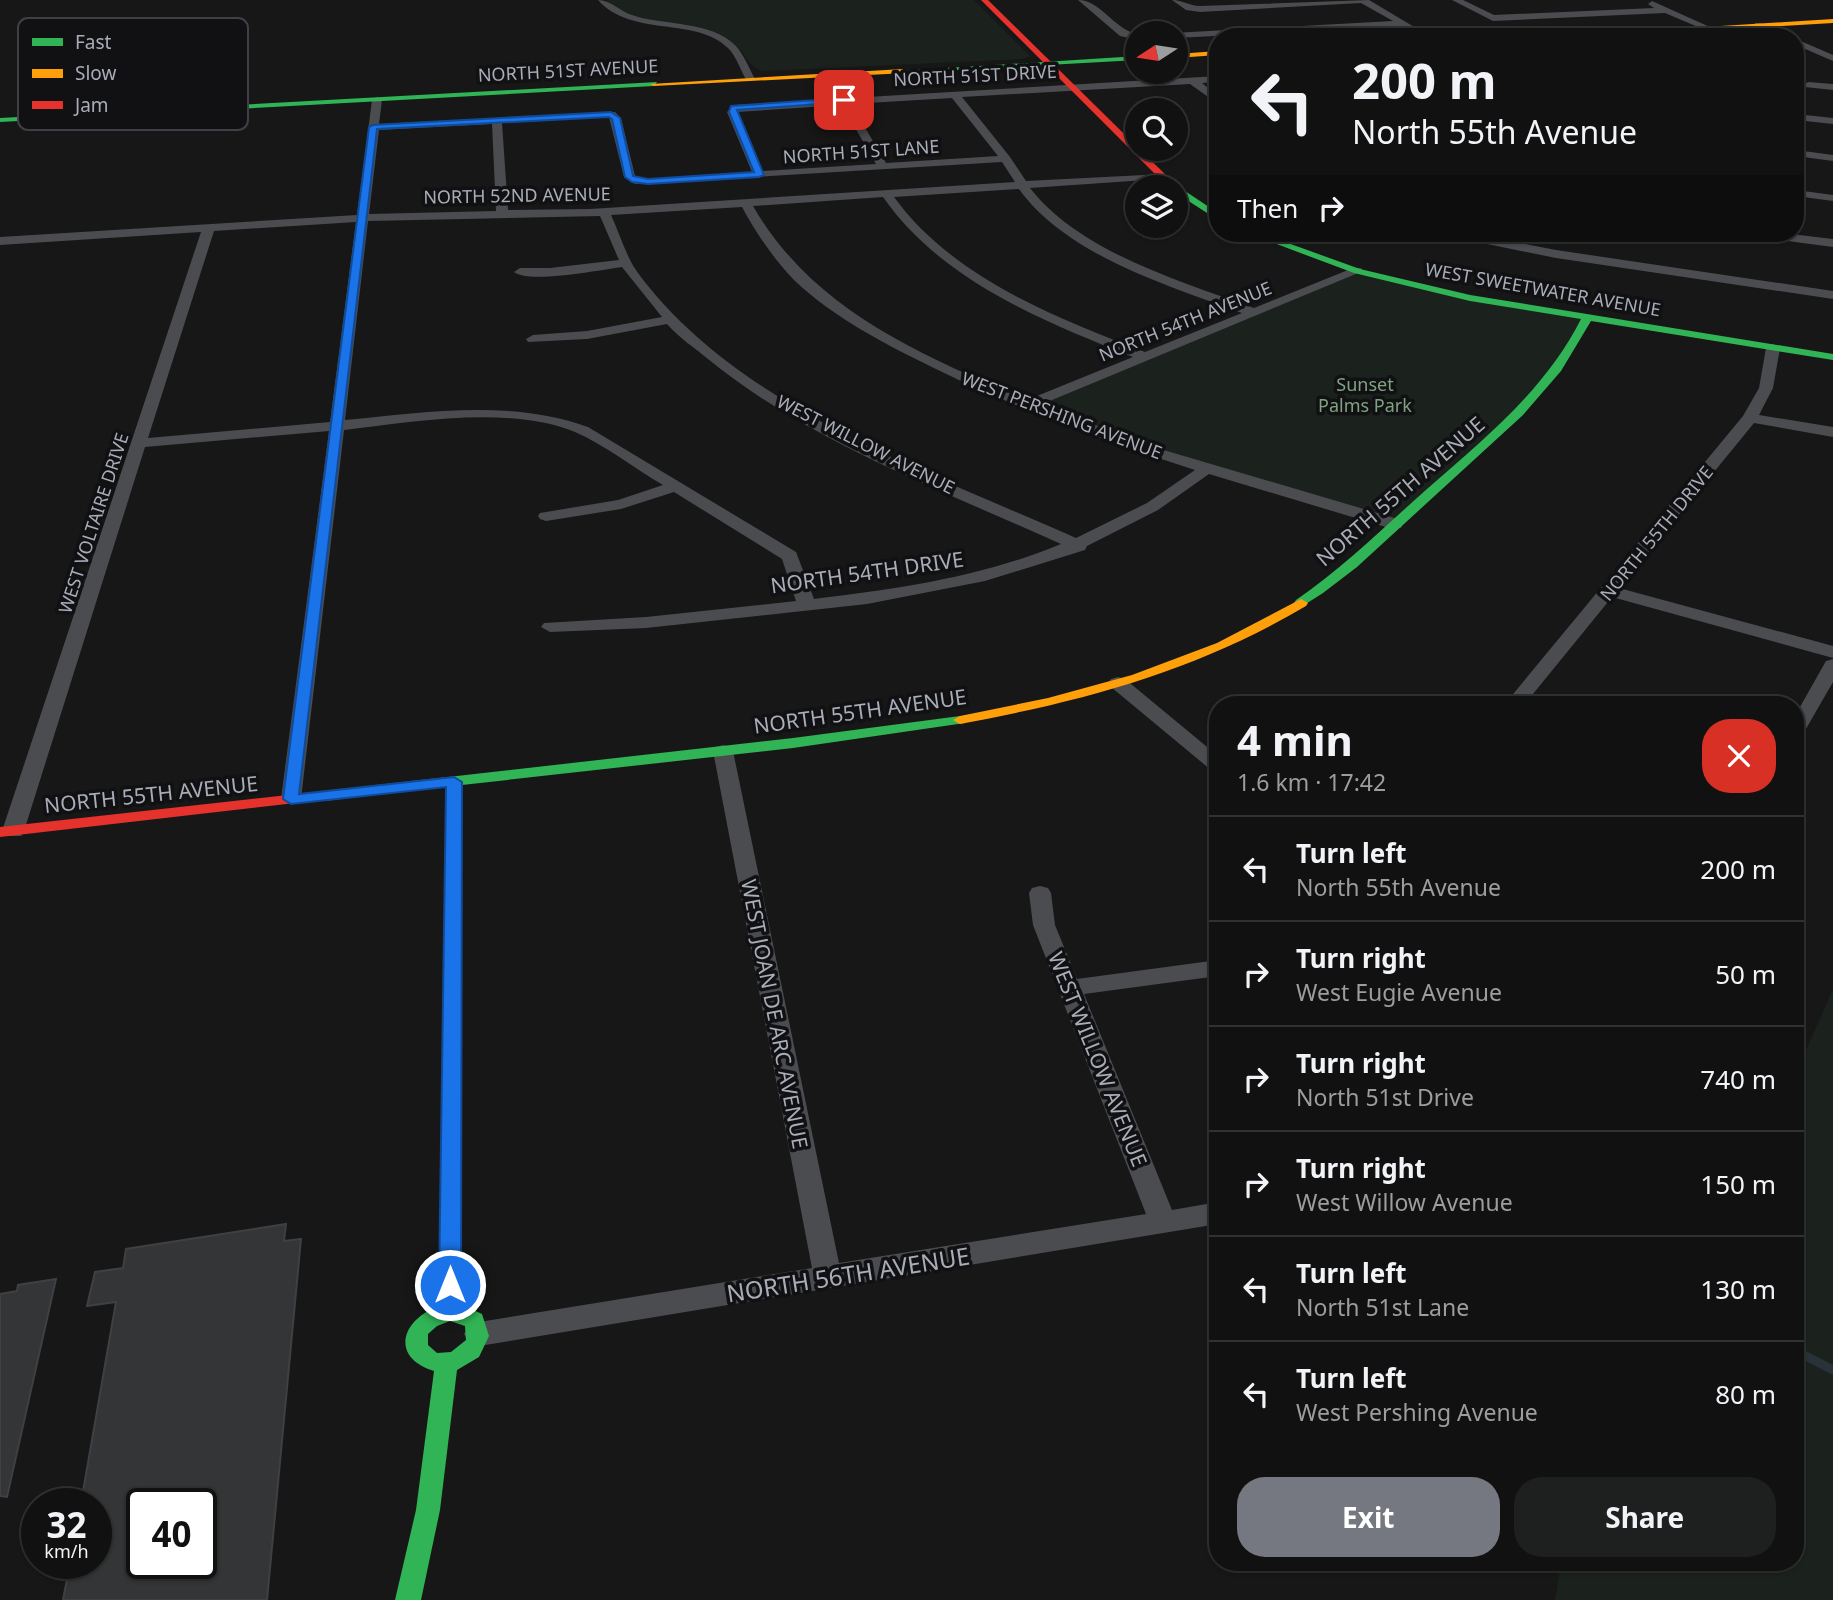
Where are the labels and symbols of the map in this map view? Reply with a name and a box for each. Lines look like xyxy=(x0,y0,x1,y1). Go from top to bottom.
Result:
legend xyxy=(18,18,248,130)
north arrow xyxy=(1125,21,1188,84)
text: Fast xyxy=(75,29,112,55)
street label: NORTH 51ST AVENUE xyxy=(477,53,659,87)
street label: NORTH 51ST DRIVE xyxy=(893,59,1057,91)
text: Slow xyxy=(75,60,116,86)
pin xyxy=(814,70,874,130)
text: Jam xyxy=(73,92,109,118)
street label: NORTH 51ST LANE xyxy=(782,134,940,168)
street label: NORTH 52ND AVENUE xyxy=(423,181,611,209)
street label: WEST SWEETWATER AVENUE xyxy=(1423,256,1663,322)
street label: NORTH 54TH AVENUE xyxy=(1095,275,1275,367)
street label: WEST PERSHING AVENUE xyxy=(958,366,1166,464)
park label: Sunset Palms Park xyxy=(1318,372,1412,417)
street label: WEST WILLOW AVENUE xyxy=(773,389,959,499)
street label: NORTH 55TH AVENUE xyxy=(1310,410,1490,572)
street label: WEST VOLTAIRE DRIVE xyxy=(52,430,134,616)
street label: NORTH 55TH DRIVE xyxy=(1594,461,1718,605)
street label: NORTH 54TH DRIVE xyxy=(769,545,965,599)
street label: NORTH 55TH AVENUE xyxy=(752,682,968,740)
street label: NORTH 55TH AVENUE xyxy=(43,769,259,819)
street label: WEST JOAN DE ARC AVENUE xyxy=(735,877,815,1151)
street label: WEST WILLOW AVENUE xyxy=(1042,948,1154,1170)
street label: NORTH 56TH AVENUE xyxy=(724,1239,972,1309)
position arrow xyxy=(413,1248,487,1322)
speed limit sign: 40 xyxy=(126,1488,217,1579)

